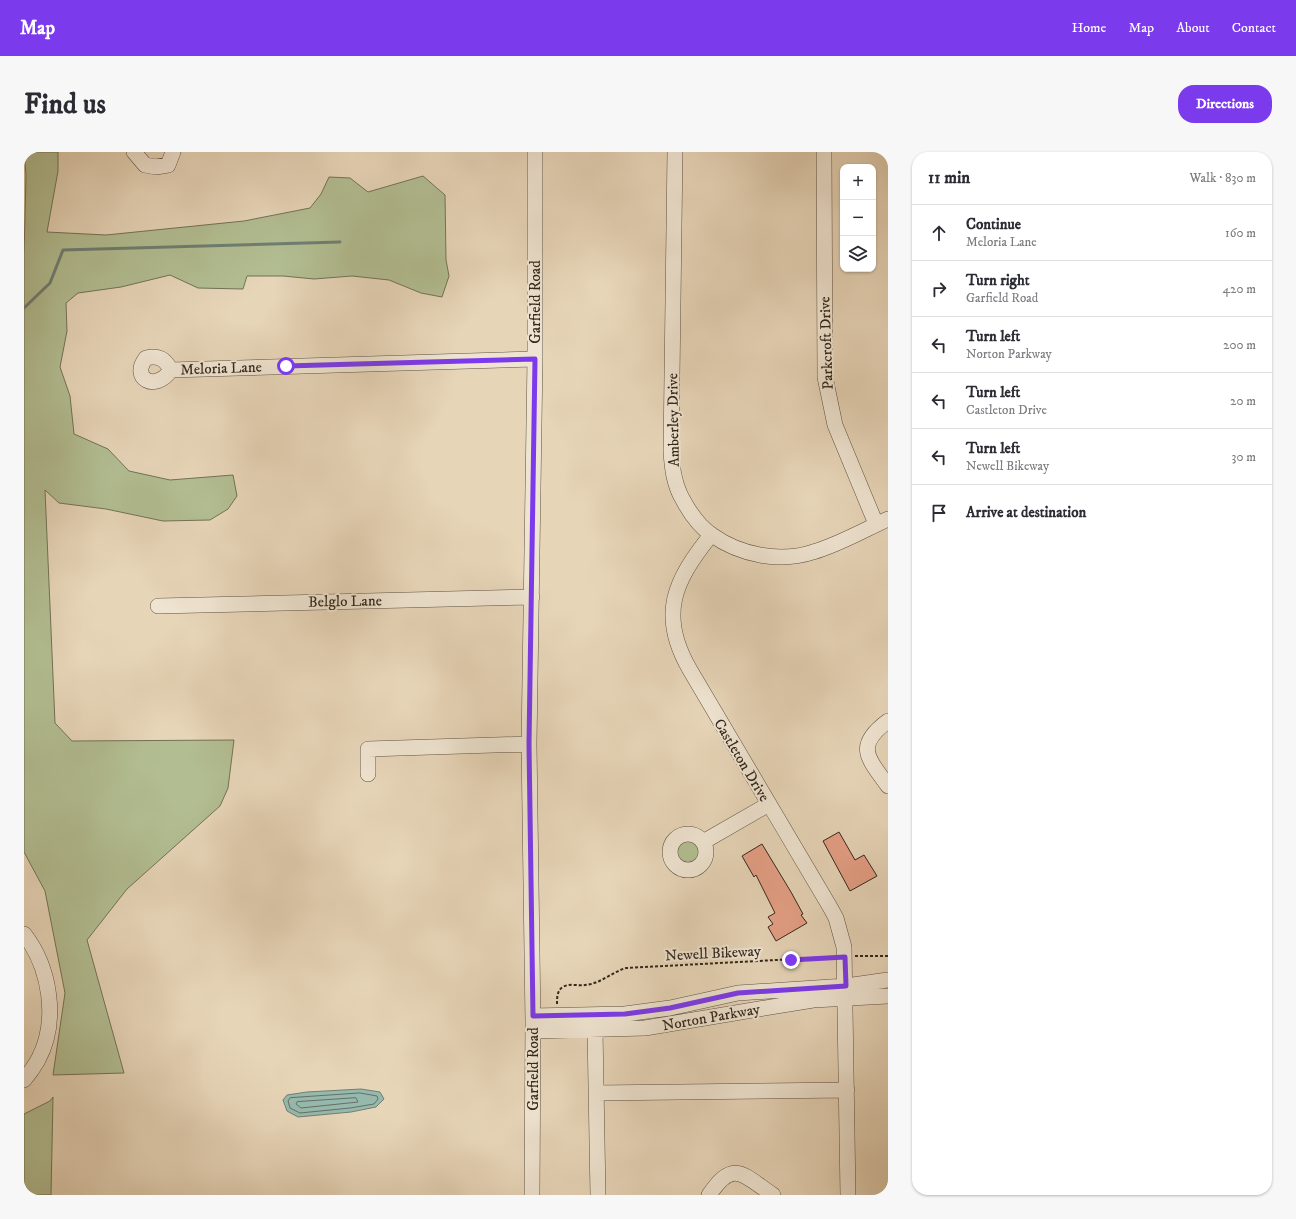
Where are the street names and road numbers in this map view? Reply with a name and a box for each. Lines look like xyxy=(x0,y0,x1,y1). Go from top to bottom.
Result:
street label: Garfield Road xyxy=(526,260,545,344)
street label: Parkcroft Drive xyxy=(815,296,838,390)
street label: Meloria Lane xyxy=(180,358,262,379)
street label: Amberley Drive xyxy=(663,373,684,467)
street label: Belglo Lane xyxy=(308,591,382,612)
street label: Castleton Drive xyxy=(709,715,774,805)
street label: Newell Bikeway xyxy=(665,941,762,965)
street label: Norton Parkway xyxy=(661,999,762,1035)
street label: Garfield Road xyxy=(524,1027,543,1111)

